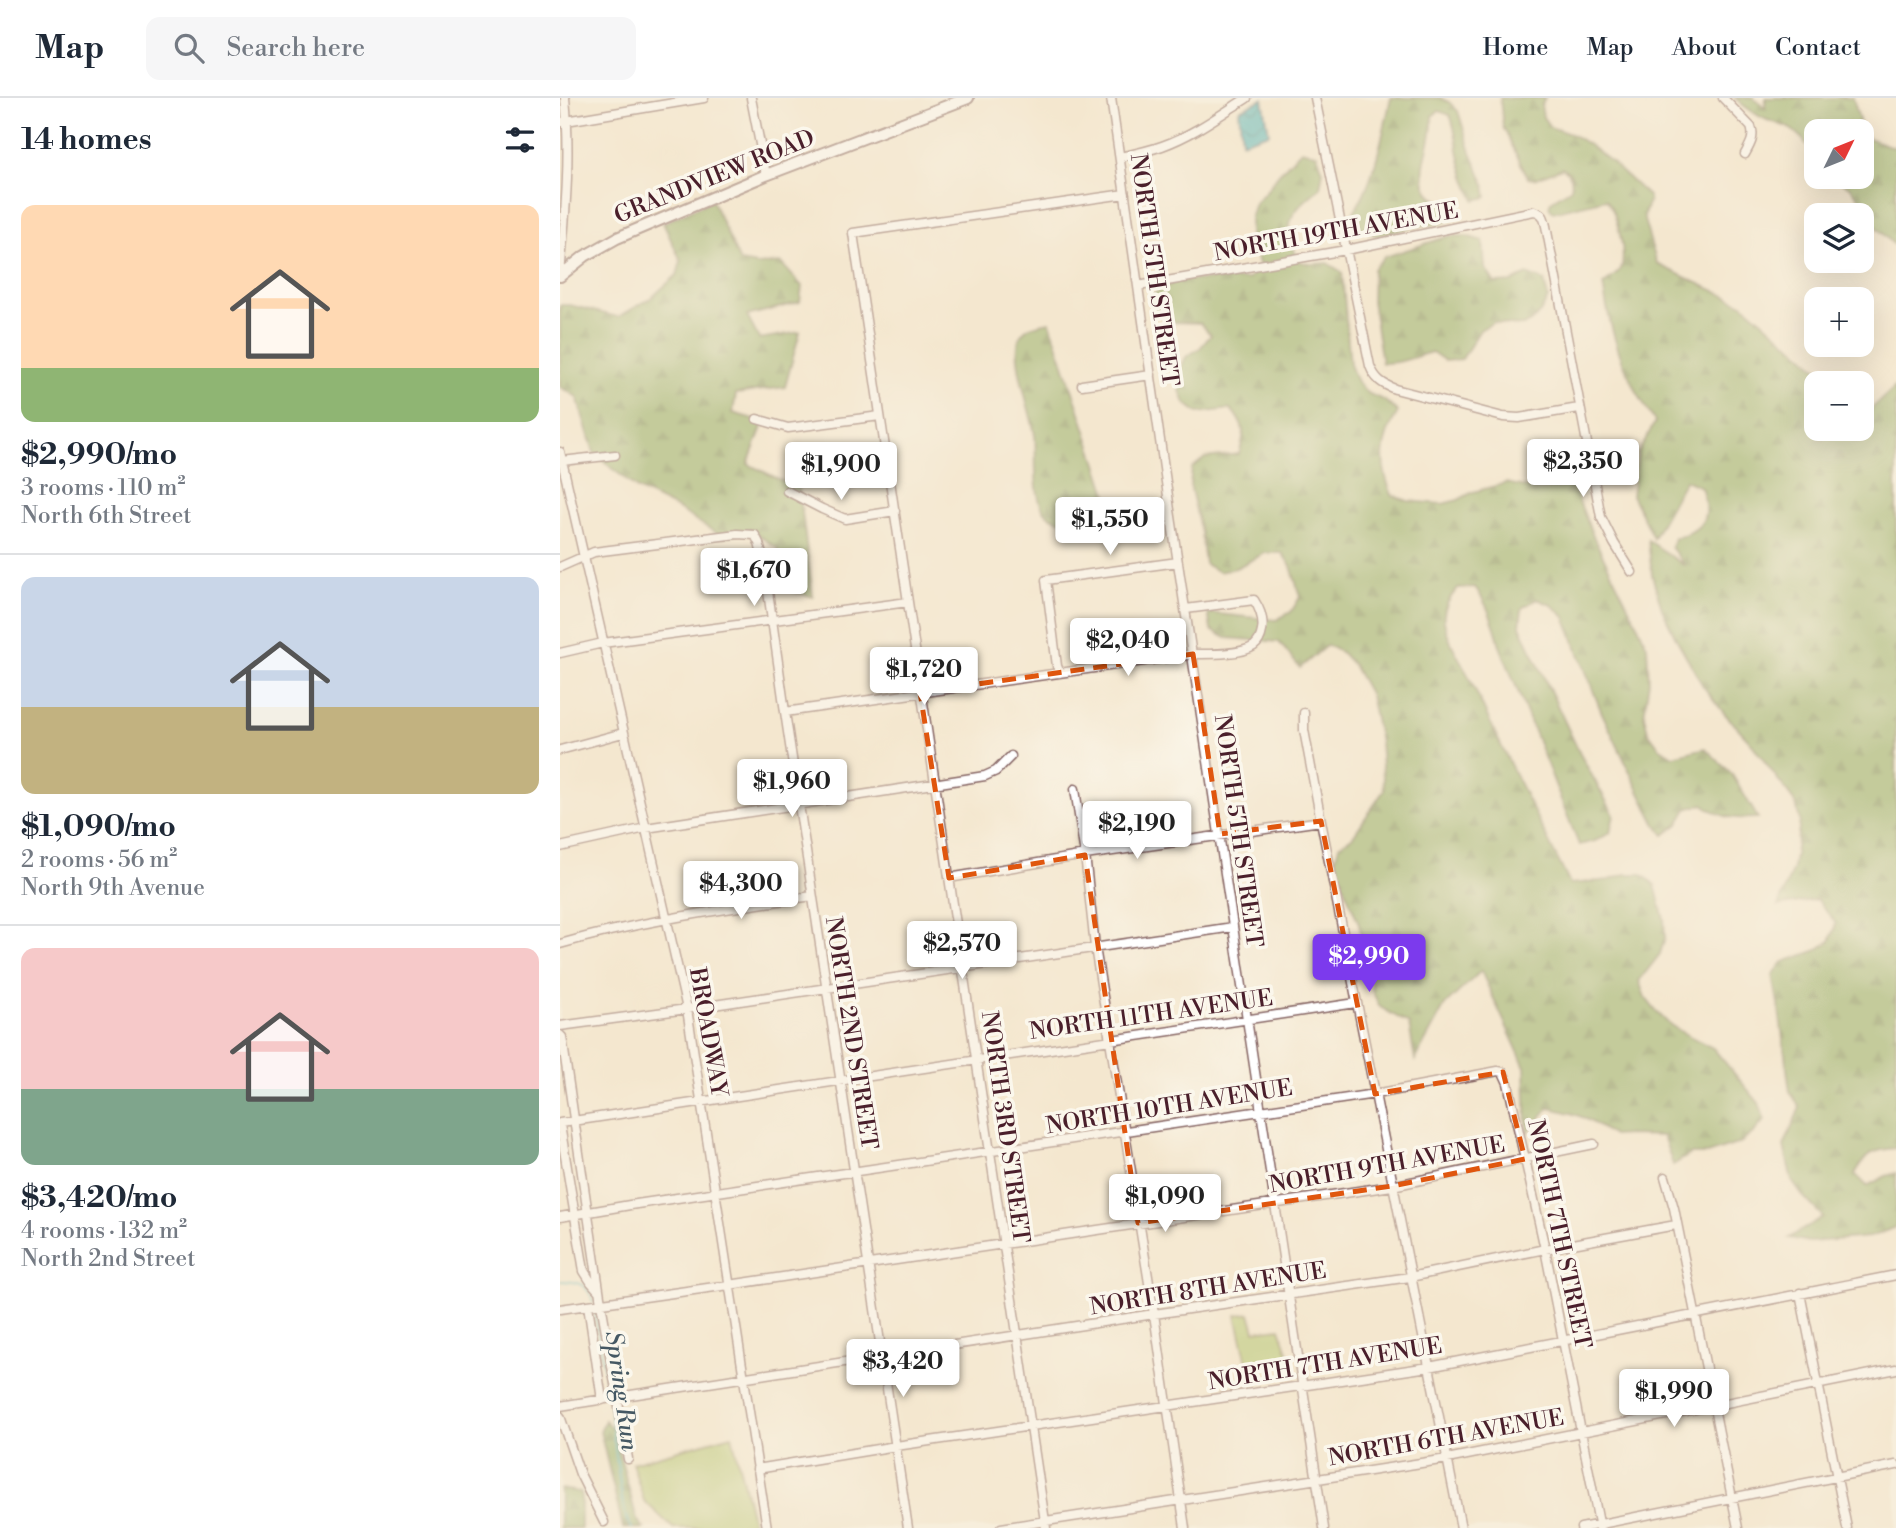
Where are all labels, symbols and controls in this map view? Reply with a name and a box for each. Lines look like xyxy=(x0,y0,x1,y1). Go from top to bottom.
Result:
search box xyxy=(146,17,636,80)
text: Map xyxy=(35,28,104,69)
icon: search xyxy=(170,29,208,67)
text: Search here xyxy=(226,32,365,64)
text: Home xyxy=(1483,33,1548,63)
text: Map xyxy=(1586,33,1634,63)
text: About xyxy=(1672,33,1737,63)
text: Contact xyxy=(1775,33,1861,63)
north arrow xyxy=(1804,119,1874,189)
map controls xyxy=(1804,119,1874,441)
text: 14 homes xyxy=(21,121,152,159)
icon: filters xyxy=(501,121,539,159)
street label: GRANDVIEW ROAD xyxy=(610,124,819,230)
street label: NORTH 5TH STREET xyxy=(1124,152,1184,388)
street label: NORTH 19TH AVENUE xyxy=(1212,197,1461,267)
button: layers xyxy=(1804,203,1874,273)
icon: home xyxy=(217,251,343,377)
button: + xyxy=(1804,287,1874,357)
button: − xyxy=(1804,371,1874,441)
text: $2,990/mo xyxy=(21,436,177,474)
pin: $2,350 xyxy=(1526,440,1640,499)
pin: $1,900 xyxy=(784,442,898,502)
text: $2,350 xyxy=(1543,448,1623,476)
text: $1,900 xyxy=(801,451,881,479)
text: 3 rooms · 110 m² xyxy=(21,474,185,502)
pin: $1,550 xyxy=(1053,498,1167,557)
text: North 6th Street xyxy=(21,502,191,530)
text: $1,550 xyxy=(1071,506,1149,534)
pin: $1,670 xyxy=(697,548,811,608)
text: $1,670 xyxy=(716,557,792,585)
pin: $2,040 xyxy=(1071,618,1185,678)
icon: home xyxy=(217,623,343,749)
text: $2,040 xyxy=(1086,627,1170,655)
pin: $1,720 xyxy=(867,648,981,707)
text: $1,720 xyxy=(886,656,962,684)
street label: NORTH 5TH STREET xyxy=(1208,713,1268,949)
pin: $1,960 xyxy=(735,760,849,819)
text: $1,960 xyxy=(753,768,831,796)
pin: $2,190 xyxy=(1080,802,1194,861)
text: $1,090/mo xyxy=(21,808,176,846)
text: $2,190 xyxy=(1098,810,1176,838)
text: 2 rooms · 56 m² xyxy=(21,846,177,874)
pin: $4,300 xyxy=(684,862,798,921)
text: $4,300 xyxy=(699,870,783,898)
text: North 9th Avenue xyxy=(21,874,205,902)
street label: NORTH 2ND STREET xyxy=(819,915,883,1152)
pin: $2,570 xyxy=(905,922,1019,981)
text: $2,570 xyxy=(923,930,1001,958)
pin: $2,990 xyxy=(1312,934,1426,994)
text: $2,990 xyxy=(1329,943,1409,971)
street label: BROADWAY xyxy=(683,965,733,1101)
street label: NORTH 11TH AVENUE xyxy=(1028,984,1275,1046)
icon: home xyxy=(217,994,343,1120)
street label: NORTH 3RD STREET xyxy=(975,1009,1035,1245)
street label: NORTH 10TH AVENUE xyxy=(1044,1074,1294,1140)
street label: NORTH 7TH STREET xyxy=(1521,1117,1597,1351)
street label: NORTH 9TH AVENUE xyxy=(1267,1130,1507,1200)
pin: $1,090 xyxy=(1108,1174,1222,1234)
text: $3,420/mo xyxy=(21,1179,177,1217)
text: $1,090 xyxy=(1125,1183,1205,1211)
text: 4 rooms · 132 m² xyxy=(21,1217,187,1245)
text: North 2nd Street xyxy=(21,1245,195,1273)
street label: NORTH 8TH AVENUE xyxy=(1088,1256,1328,1322)
water label: Spring Run xyxy=(598,1329,644,1454)
street label: NORTH 7TH AVENUE xyxy=(1206,1332,1444,1396)
pin: $3,420 xyxy=(846,1340,960,1399)
text: $3,420 xyxy=(862,1348,944,1376)
pin: $1,990 xyxy=(1617,1370,1731,1429)
text: $1,990 xyxy=(1635,1378,1713,1406)
street label: NORTH 6TH AVENUE xyxy=(1326,1403,1566,1473)

